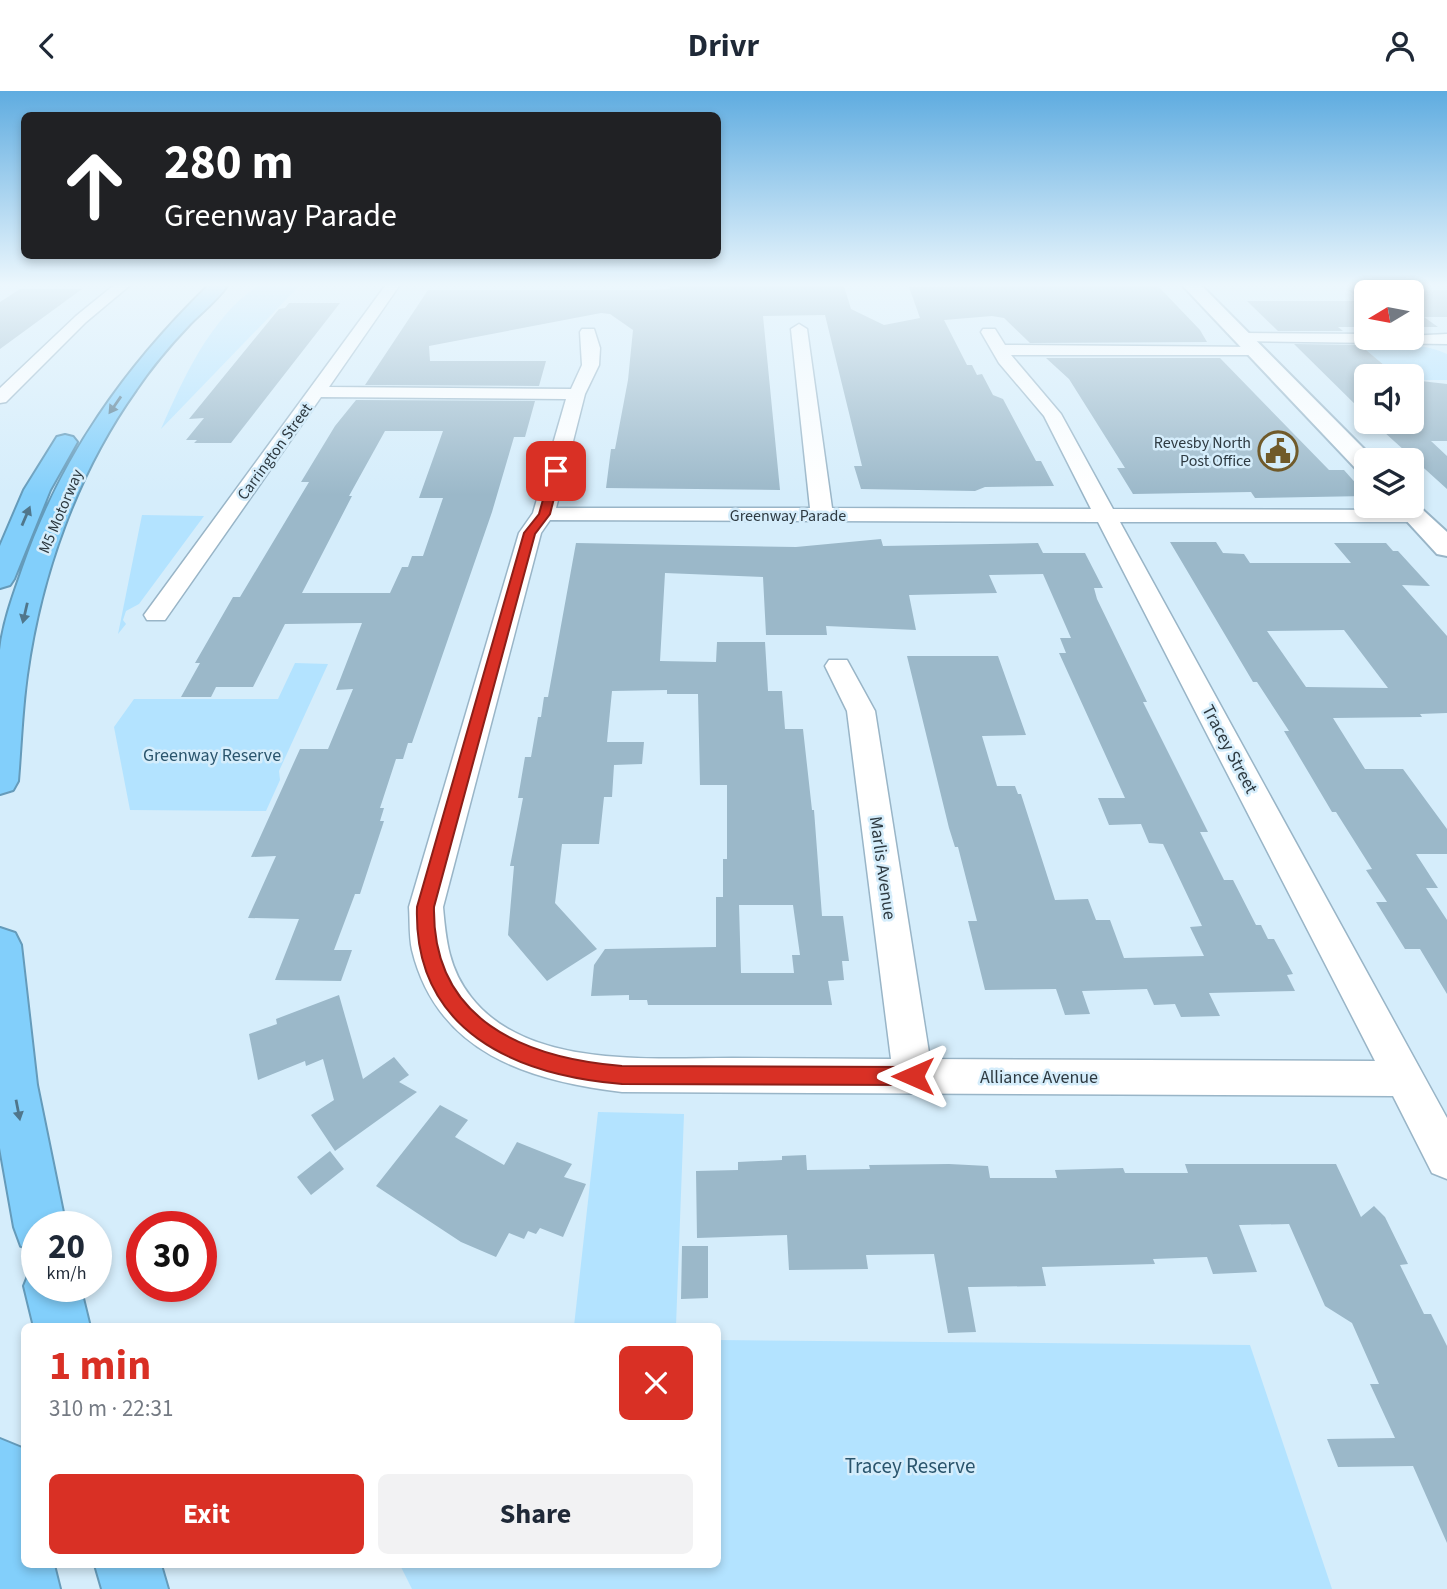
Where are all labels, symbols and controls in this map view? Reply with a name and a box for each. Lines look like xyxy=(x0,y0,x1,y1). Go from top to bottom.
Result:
text: Drivr xyxy=(688,23,759,69)
icon: back xyxy=(28,27,66,65)
icon: person xyxy=(1381,27,1419,65)
text: 280 m xyxy=(164,128,293,198)
icon: ahead xyxy=(49,140,140,231)
text: Greenway Parade xyxy=(164,193,397,239)
north arrow xyxy=(1354,280,1424,350)
map controls xyxy=(1354,280,1424,518)
button: sound xyxy=(1354,364,1424,434)
one-way arrow xyxy=(108,396,121,415)
street label: Carrington Street xyxy=(232,398,318,505)
public building icon: Revesby North Post Office xyxy=(1257,430,1299,472)
place label: Revesby North Post Office xyxy=(1154,432,1251,472)
pin xyxy=(526,441,586,501)
button: layers xyxy=(1354,448,1424,518)
icon: arrive xyxy=(537,452,575,490)
street label: M5 Motorway xyxy=(33,465,89,557)
one-way arrow xyxy=(21,505,32,526)
street label: Greenway Parade xyxy=(730,505,846,527)
one-way arrow xyxy=(20,602,31,624)
street label: Tracey Street xyxy=(1196,700,1264,798)
park label: Greenway Reserve xyxy=(143,743,281,768)
street label: Marlis Avenue xyxy=(863,815,902,921)
position arrow xyxy=(876,1039,950,1113)
street label: Alliance Avenue xyxy=(980,1065,1098,1090)
one-way arrow xyxy=(12,1099,23,1121)
speed limit sign: 30 xyxy=(126,1211,217,1302)
text: 20 xyxy=(48,1222,85,1272)
text: km/h xyxy=(47,1261,86,1286)
text: 1 min xyxy=(49,1336,151,1396)
button: close xyxy=(619,1346,693,1420)
text: 310 m · 22:31 xyxy=(49,1392,173,1425)
park label: Tracey Reserve xyxy=(845,1451,975,1481)
button: Exit xyxy=(49,1474,364,1554)
button: Share xyxy=(378,1474,693,1554)

